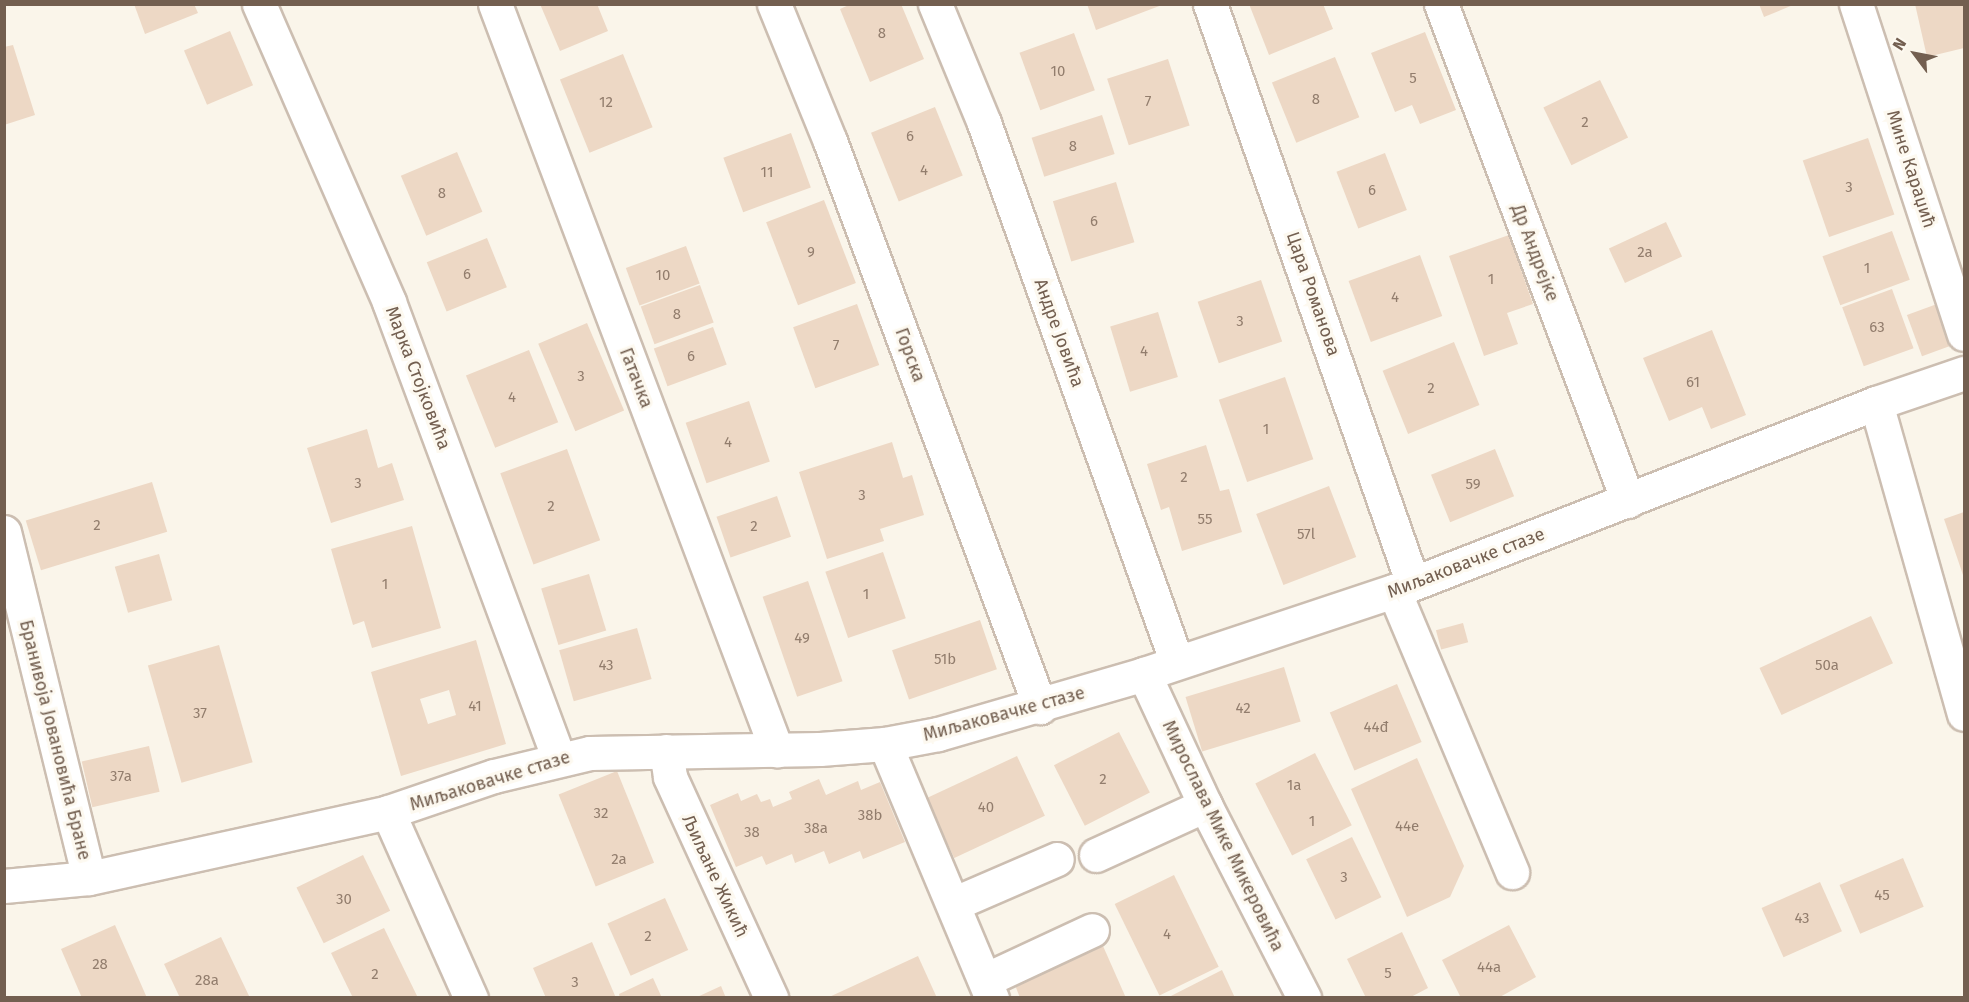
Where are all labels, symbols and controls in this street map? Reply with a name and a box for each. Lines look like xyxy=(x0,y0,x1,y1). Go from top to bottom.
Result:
north arrow xyxy=(1885,24,1945,84)
house number: 8 xyxy=(878,25,886,43)
text: N xyxy=(1888,35,1910,54)
house number: 10 xyxy=(1051,63,1065,81)
house number: 5 xyxy=(1409,70,1417,88)
house number: 8 xyxy=(1312,91,1320,109)
house number: 7 xyxy=(1145,93,1151,111)
house number: 12 xyxy=(599,94,613,112)
street label: Мине Караџић xyxy=(1882,107,1940,231)
house number: 2 xyxy=(1581,114,1589,132)
house number: 6 xyxy=(906,128,914,146)
house number: 8 xyxy=(1069,138,1077,156)
house number: 4 xyxy=(920,162,928,180)
house number: 11 xyxy=(761,164,773,182)
house number: 3 xyxy=(1845,179,1853,197)
house number: 6 xyxy=(1368,182,1376,200)
house number: 8 xyxy=(438,185,446,203)
street label: Др Андрејке xyxy=(1507,202,1563,304)
house number: 6 xyxy=(1090,213,1098,231)
street label: Цара Романова xyxy=(1282,229,1344,359)
house number: 9 xyxy=(807,244,815,262)
house number: 2a xyxy=(1637,244,1653,262)
house number: 1 xyxy=(1864,260,1870,278)
house number: 6 xyxy=(463,266,471,284)
house number: 10 xyxy=(656,267,670,285)
house number: 1 xyxy=(1488,271,1494,289)
street label: Андре Јовића xyxy=(1029,276,1089,390)
house number: 4 xyxy=(1391,289,1399,307)
street label: Марка Стојковића xyxy=(381,303,455,453)
house number: 8 xyxy=(673,306,681,324)
house number: 3 xyxy=(1236,313,1244,331)
house number: 63 xyxy=(1869,319,1885,337)
street label: Горска xyxy=(890,325,930,385)
house number: 7 xyxy=(833,337,839,355)
house number: 4 xyxy=(1140,343,1148,361)
street label: Гатачка xyxy=(615,345,657,411)
house number: 6 xyxy=(687,348,695,366)
house number: 3 xyxy=(577,368,585,386)
house number: 61 xyxy=(1686,374,1700,392)
house number: 2 xyxy=(1427,380,1435,398)
house number: 4 xyxy=(508,389,516,407)
house number: 1 xyxy=(1263,421,1269,439)
house number: 4 xyxy=(724,434,732,452)
house number: 2 xyxy=(1180,469,1188,487)
house number: 3 xyxy=(354,475,362,493)
house number: 59 xyxy=(1465,476,1481,494)
house number: 3 xyxy=(858,487,866,505)
house number: 2 xyxy=(547,498,555,516)
house number: 55 xyxy=(1198,511,1212,529)
house number: 2 xyxy=(93,517,101,535)
house number: 2 xyxy=(750,518,758,536)
street label: Миљаковачке стазе xyxy=(1384,523,1548,603)
house number: 57l xyxy=(1297,526,1315,544)
house number: 1 xyxy=(382,576,388,594)
house number: 1 xyxy=(863,586,869,604)
street label: Бранивоја Јовановића Бране xyxy=(15,618,95,862)
house number: 49 xyxy=(794,630,810,648)
house number: 51b xyxy=(934,651,956,669)
house number: 43 xyxy=(598,657,614,675)
house number: 50a xyxy=(1815,657,1839,675)
street label: Миљаковачке стазе xyxy=(921,682,1087,746)
house number: 41 xyxy=(468,698,482,716)
house number: 42 xyxy=(1235,700,1251,718)
house number: 37 xyxy=(193,705,207,723)
street label: Мирослава Мике Микеровића xyxy=(1158,717,1288,955)
house number: 44đ xyxy=(1363,719,1389,737)
street label: Миљаковачке стазе xyxy=(407,746,573,816)
house number: 37a xyxy=(110,768,132,786)
house number: 2 xyxy=(1099,771,1107,789)
house number: 1a xyxy=(1287,777,1301,795)
house number: 40 xyxy=(978,799,994,817)
house number: 32 xyxy=(594,805,608,823)
house number: 38b xyxy=(858,807,882,825)
street label: Љиљане Жикић xyxy=(677,811,753,941)
house number: 1 xyxy=(1309,813,1315,831)
house number: 44e xyxy=(1395,818,1419,836)
house number: 38a xyxy=(804,820,828,838)
house number: 38 xyxy=(744,824,760,842)
house number: 2a xyxy=(611,851,627,869)
house number: 3 xyxy=(1340,869,1348,887)
house number: 45 xyxy=(1874,887,1890,905)
house number: 30 xyxy=(336,891,352,909)
house number: 43 xyxy=(1794,910,1810,928)
house number: 4 xyxy=(1163,926,1171,944)
house number: 2 xyxy=(644,928,652,946)
house number: 28 xyxy=(92,956,108,974)
house number: 44a xyxy=(1477,959,1501,977)
house number: 5 xyxy=(1384,965,1392,983)
house number: 2 xyxy=(371,966,379,984)
house number: 28a xyxy=(195,972,219,990)
house number: 3 xyxy=(571,974,579,992)

